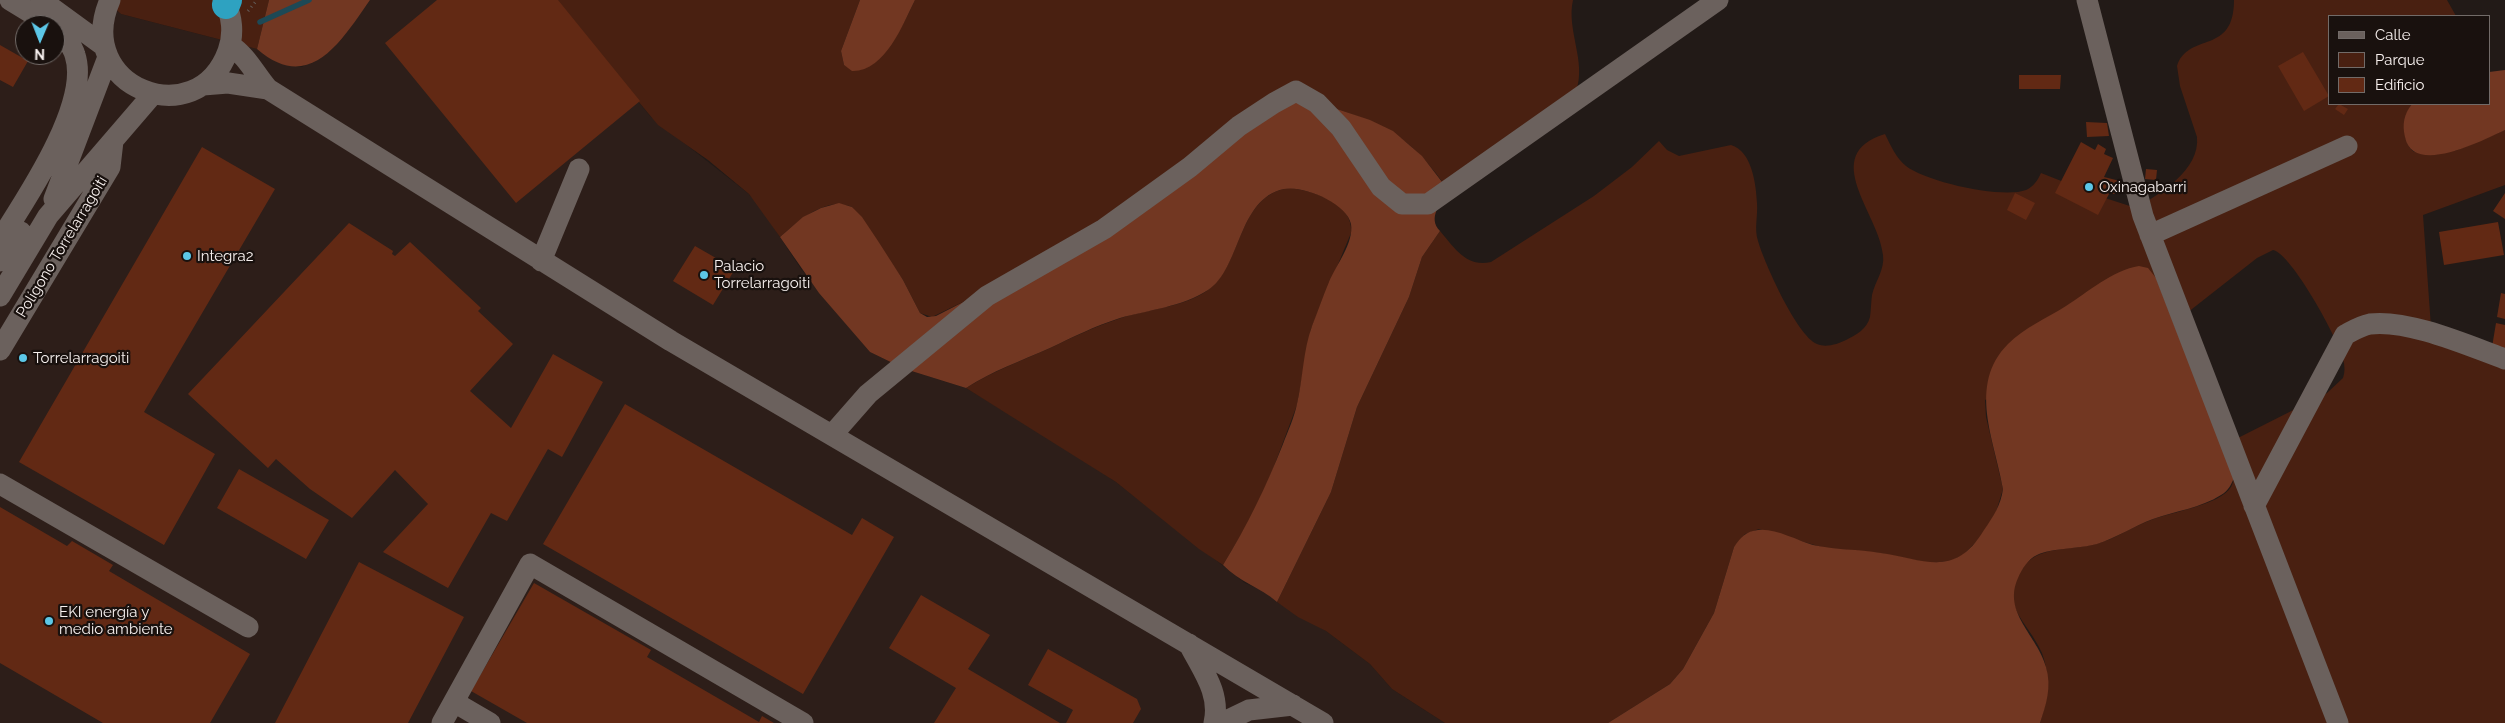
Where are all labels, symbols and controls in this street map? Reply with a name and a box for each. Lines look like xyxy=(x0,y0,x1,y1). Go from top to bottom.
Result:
north arrow xyxy=(15,15,65,65)
legend xyxy=(2328,15,2490,105)
text: Calle xyxy=(2375,26,2410,44)
text: N xyxy=(34,46,45,62)
text: Parque xyxy=(2375,51,2424,69)
text: Edificio xyxy=(2375,76,2425,94)
street label: Polígono Torrelarragoiti xyxy=(13,173,111,321)
place label: Oxinagabarri xyxy=(2099,178,2187,196)
marker: Oxinagabarri xyxy=(2083,181,2095,193)
place label: Integra2 xyxy=(197,247,254,265)
marker: Integra2 xyxy=(181,250,193,262)
place label: Palacio Torrelarragoiti xyxy=(714,257,810,292)
marker: Palacio Torrelarragoiti xyxy=(698,269,710,281)
place label: Torrelarragoiti xyxy=(33,349,129,367)
marker: Torrelarragoiti xyxy=(17,352,29,364)
place label: EKI energía y medio ambiente xyxy=(59,603,173,638)
marker: EKI energía y medio ambiente xyxy=(43,615,55,627)

